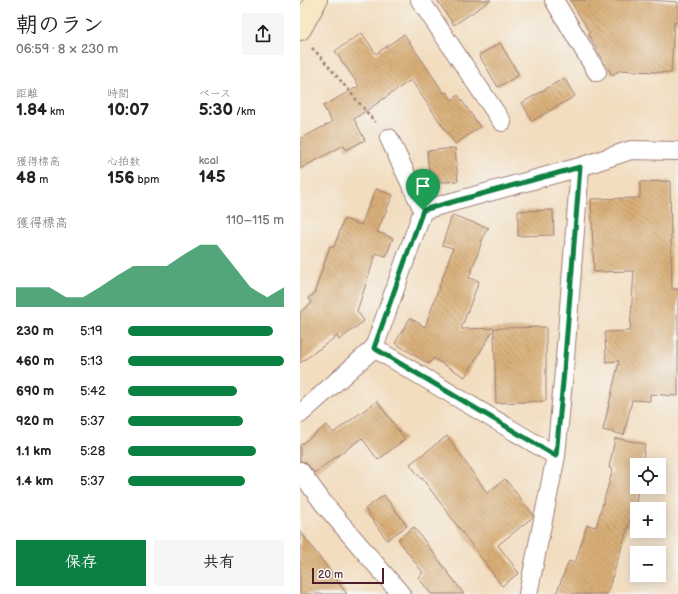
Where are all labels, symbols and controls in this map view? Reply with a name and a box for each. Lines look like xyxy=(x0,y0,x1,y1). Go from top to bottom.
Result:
text: 朝のラン xyxy=(16,12,104,39)
button: share xyxy=(242,13,284,55)
text: 06:59 · 8 × 230 m xyxy=(16,41,118,57)
text: 距離 xyxy=(16,87,38,100)
text: 時間 xyxy=(107,87,129,100)
text: ペース xyxy=(199,87,231,100)
text: 1.84 xyxy=(16,100,47,120)
text: 10:07 xyxy=(107,100,149,120)
text: 5:30 xyxy=(199,100,233,120)
text: km xyxy=(47,105,65,118)
text: /km xyxy=(233,105,256,118)
text: kcal xyxy=(199,154,218,167)
text: 獲得標高 xyxy=(16,155,60,168)
text: 心拍数 xyxy=(107,155,140,168)
text: 145 xyxy=(199,167,226,187)
text: 48 xyxy=(16,168,36,188)
text: 156 xyxy=(107,168,135,188)
pin xyxy=(406,169,440,210)
text: m xyxy=(36,173,48,186)
text: bpm xyxy=(135,173,159,186)
icon: arrive xyxy=(412,175,434,197)
text: 110–115 m xyxy=(226,212,284,228)
text: 獲得標高 xyxy=(16,215,68,231)
text: 230 m xyxy=(16,323,54,339)
text: 5:19 xyxy=(80,323,103,339)
text: 460 m xyxy=(16,353,54,369)
text: 5:13 xyxy=(80,353,103,369)
text: 690 m xyxy=(16,383,54,399)
text: 5:42 xyxy=(80,383,106,399)
text: 920 m xyxy=(16,413,54,429)
text: 5:37 xyxy=(80,413,104,429)
text: 1.1 km xyxy=(16,443,51,459)
text: 5:28 xyxy=(80,443,105,459)
map controls xyxy=(630,458,666,582)
button: locate xyxy=(630,458,666,494)
text: 1.4 km xyxy=(16,473,53,489)
text: 5:37 xyxy=(80,473,104,489)
button: + xyxy=(630,502,666,538)
button: 保存 xyxy=(16,540,146,586)
button: 共有 xyxy=(154,540,284,586)
button: − xyxy=(630,546,666,582)
scale bar xyxy=(312,566,384,585)
text: 20 m xyxy=(318,568,343,581)

